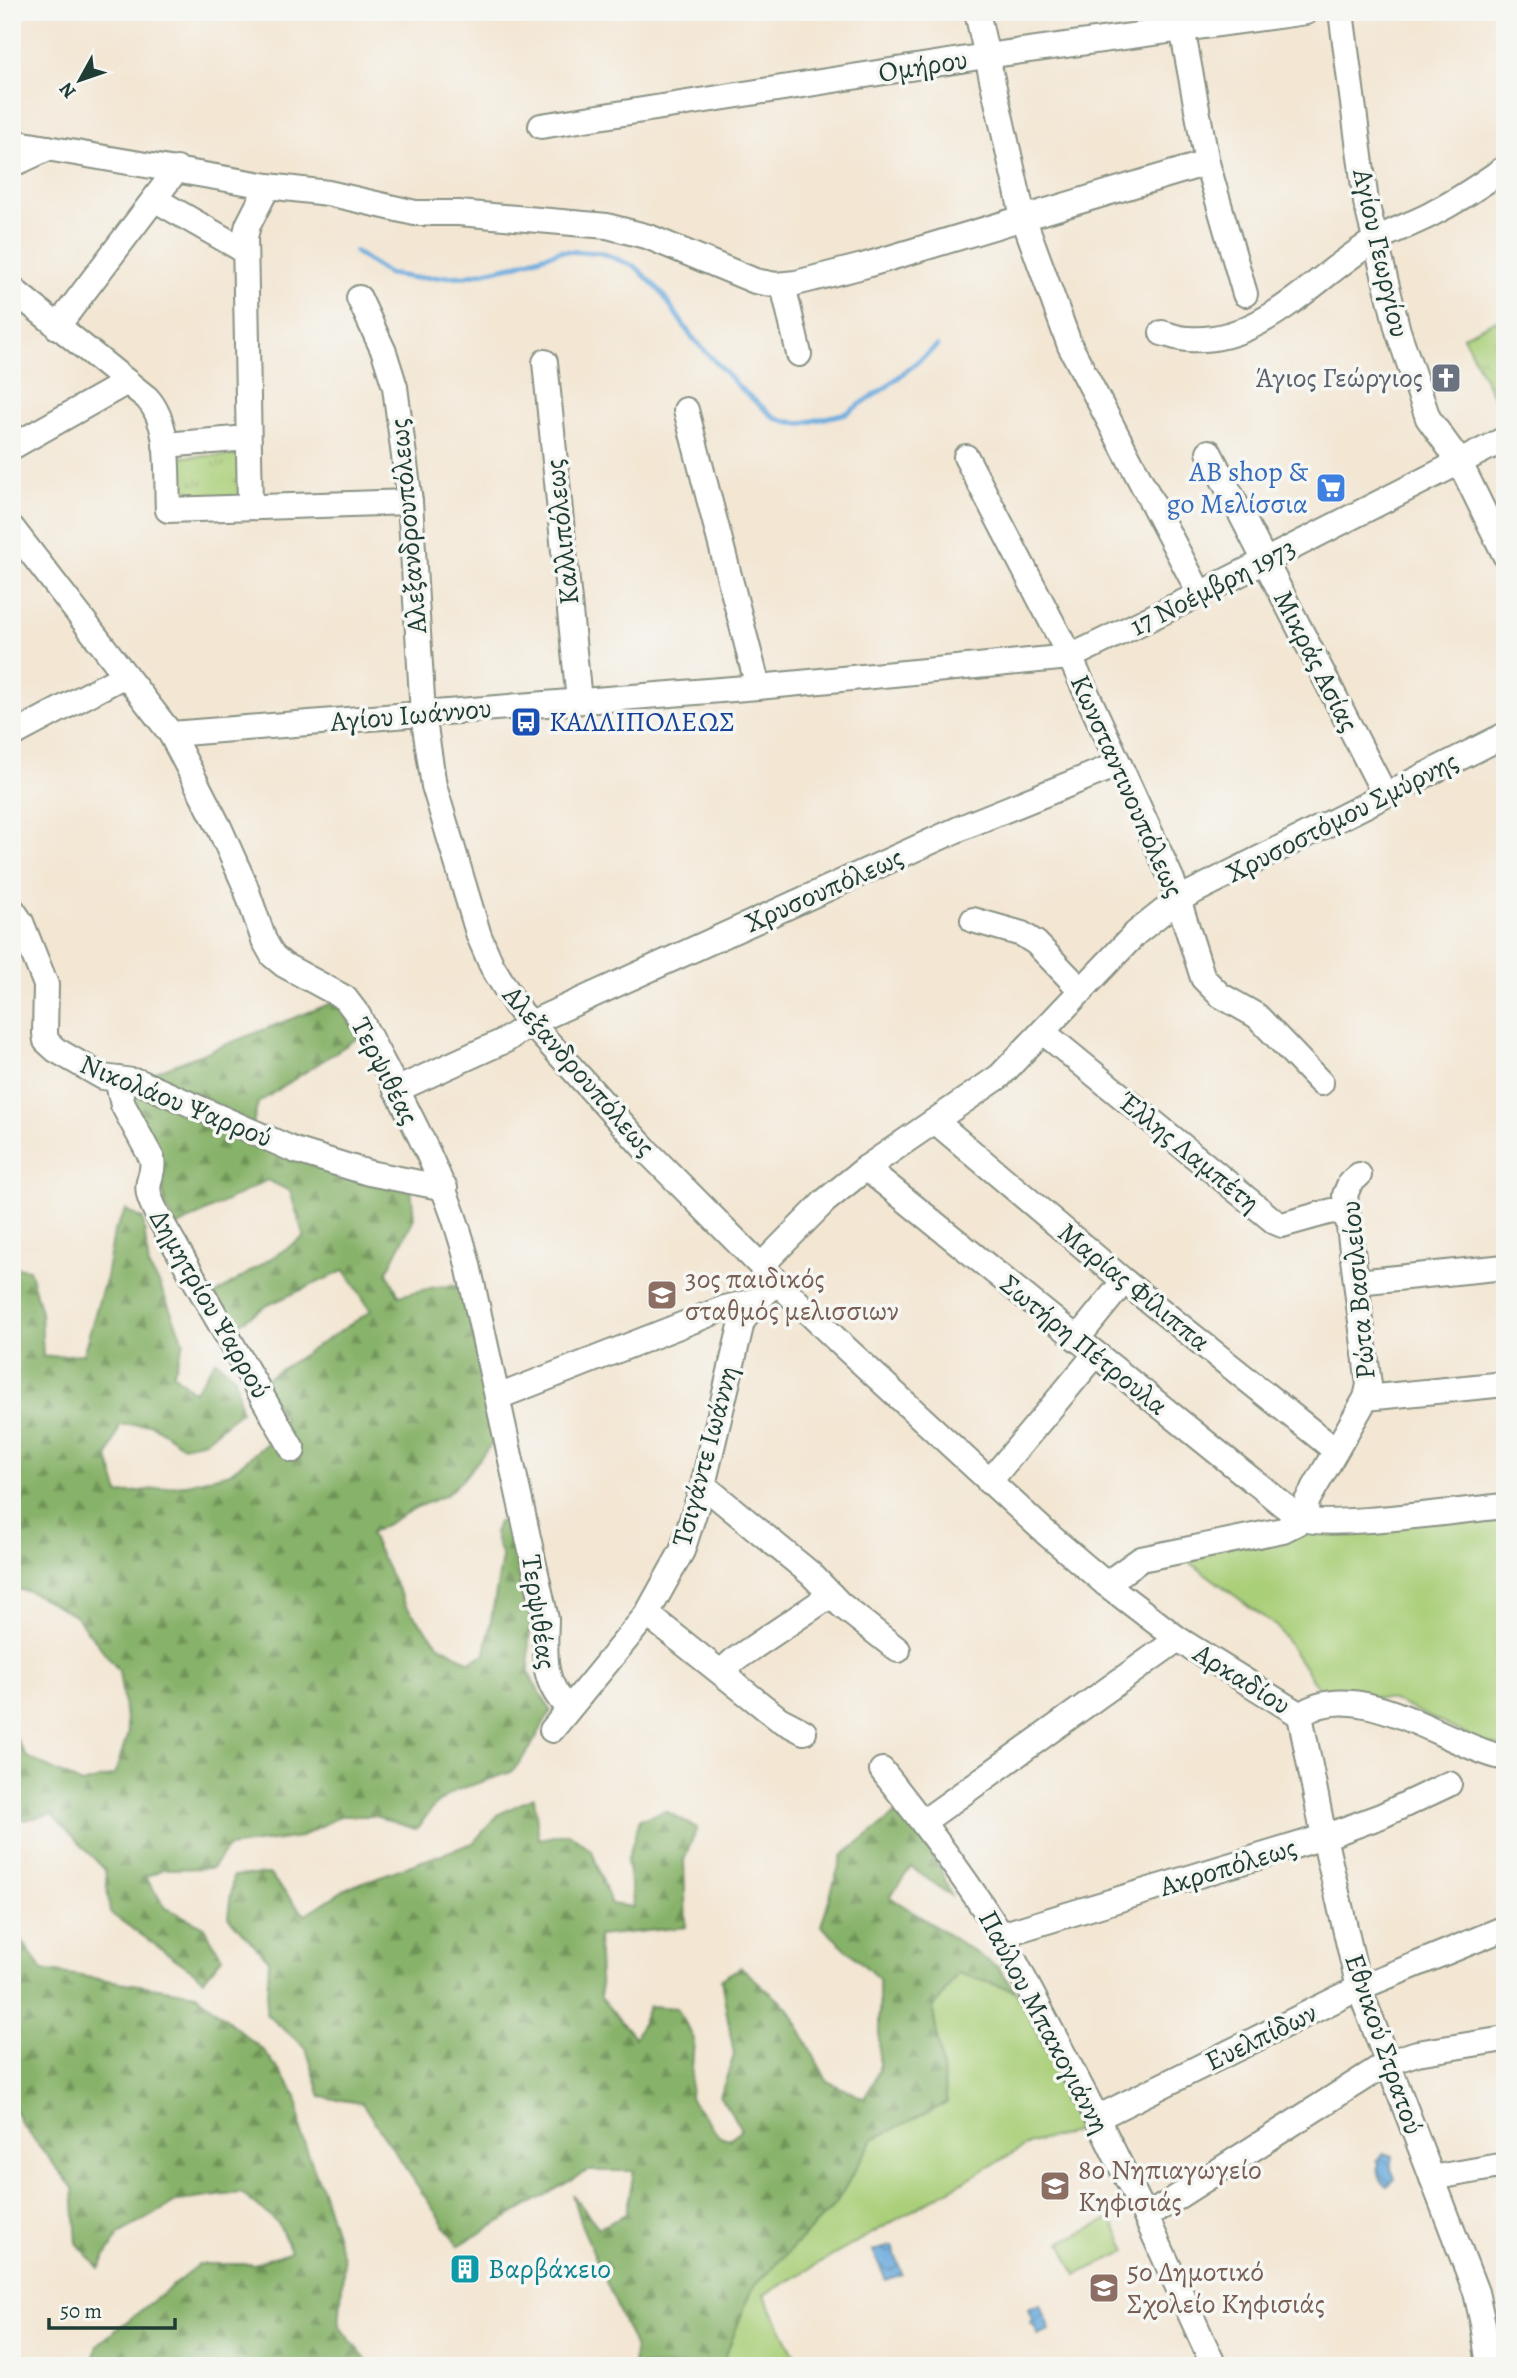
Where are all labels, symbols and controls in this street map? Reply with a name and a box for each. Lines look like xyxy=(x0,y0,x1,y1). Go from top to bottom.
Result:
street label: Ομήρου xyxy=(876,40,970,92)
north arrow xyxy=(46,46,116,116)
text: N xyxy=(53,77,82,104)
street label: Αγίου Γεωργίου xyxy=(1343,164,1419,341)
place label: Άγιος Γεώργιος xyxy=(1255,359,1423,397)
church icon: Άγιος Γεώργιος xyxy=(1429,361,1463,395)
street label: Αλεξανδρουπόλεως xyxy=(380,417,436,636)
place label: AB shop & go Μελίσσια xyxy=(1167,453,1308,523)
street label: Καλλιπόλεως xyxy=(535,457,589,607)
supermarket icon: AB shop & go Μελίσσια xyxy=(1314,471,1348,505)
street label: 17 Νοέμβρη 1973 xyxy=(1124,529,1302,645)
street label: Μικράς Ασίας xyxy=(1264,584,1368,738)
street label: Κωνσταντινουπόλεως xyxy=(1061,669,1193,903)
street label: Αγίου Ιωάννου xyxy=(328,689,493,741)
place label: ΚΑΛΛΙΠΟΛΕΩΣ xyxy=(549,703,735,741)
bus stop icon: ΚΑΛΛΙΠΟΛΕΩΣ xyxy=(509,705,543,739)
street label: Χρυσοστόμου Σμύρνης xyxy=(1220,742,1464,892)
street label: Χρυσουπόλεως xyxy=(739,838,909,942)
street label: Αλεξανδρουπόλεως xyxy=(493,977,664,1165)
street label: Τερψιθέας xyxy=(342,1011,428,1131)
street label: Νικολάου Ψαρρού xyxy=(74,1045,278,1157)
street label: Έλλης Λαμπέτη xyxy=(1110,1083,1268,1221)
street label: Ρώτα Βασιλείου xyxy=(1331,1199,1385,1381)
street label: Δημητρίου Ψαρρού xyxy=(140,1202,280,1406)
street label: Μαρίας Φίλιππα xyxy=(1050,1214,1218,1360)
place label: 3ος παιδικός σταθμός μελισσιων xyxy=(685,1260,899,1330)
street label: Σωτήρη Πέτρουλα xyxy=(992,1266,1176,1424)
school or university icon: 3ος παιδικός σταθμός μελισσιων xyxy=(645,1278,679,1312)
street label: Τσιγάντε Ιωάννη xyxy=(663,1361,747,1551)
street label: Τερψιθέας xyxy=(512,1552,566,1672)
street label: Αρκαδίου xyxy=(1185,1634,1298,1724)
street label: Ακροπόλεως xyxy=(1154,1828,1301,1906)
street label: Παύλου Μπακογιάννη xyxy=(969,1904,1119,2140)
street label: Εθνικού Στρατού xyxy=(1335,1949,1433,2139)
street label: Ευελπίδων xyxy=(1199,1994,1323,2080)
place label: 8ο Νηπιαγωγείο Κηφισιάς xyxy=(1078,2151,1262,2221)
school or university icon: 8ο Νηπιαγωγείο Κηφισιάς xyxy=(1038,2169,1072,2203)
place label: Βαρβάκειο xyxy=(488,2250,611,2288)
building icon: Βαρβάκειο xyxy=(448,2252,482,2286)
place label: 5ο Δημοτικό Σχολείο Κηφισιάς xyxy=(1127,2253,1325,2323)
school or university icon: 5ο Δημοτικό Σχολείο Κηφισιάς xyxy=(1087,2271,1121,2305)
scale bar xyxy=(49,2287,175,2331)
text: 50 m xyxy=(60,2297,102,2325)

